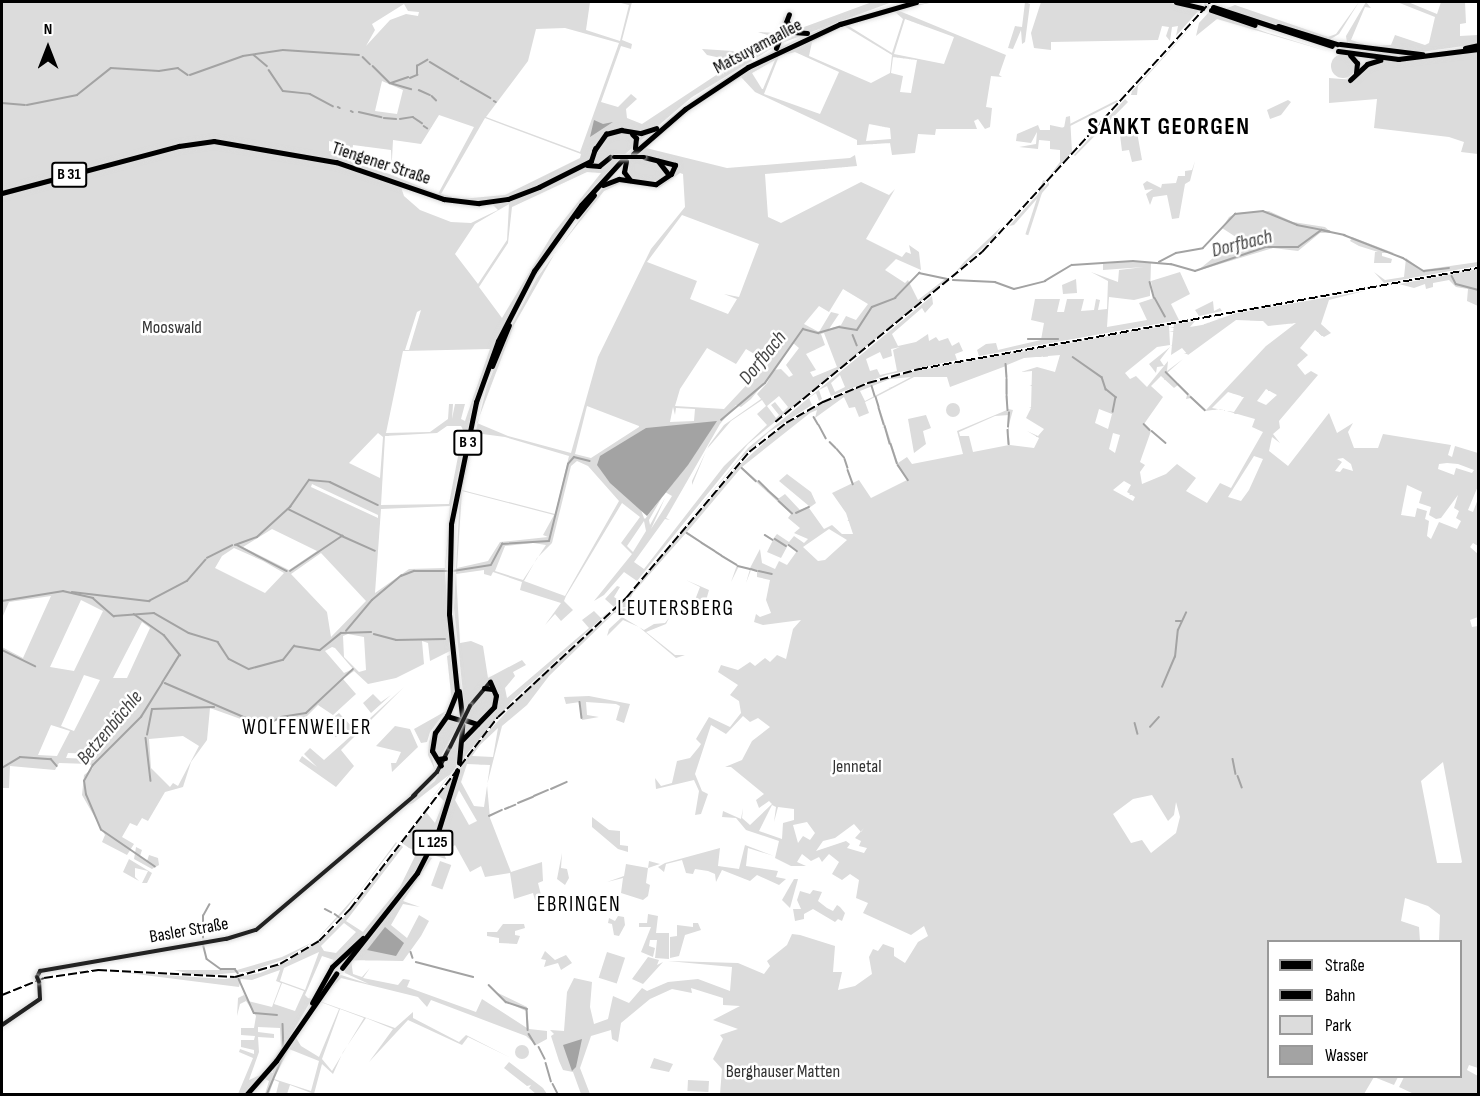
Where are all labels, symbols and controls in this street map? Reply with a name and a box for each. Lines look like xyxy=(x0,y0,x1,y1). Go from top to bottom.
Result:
street label: Matsuyamaallee xyxy=(710,15,806,79)
north arrow xyxy=(18,18,78,78)
text: N xyxy=(44,20,52,39)
district label: SANKT GEORGEN xyxy=(1087,113,1251,141)
street label: Tiengener Straße xyxy=(329,138,433,190)
road number: B 31 xyxy=(51,162,87,188)
water label: Dorfbach xyxy=(1209,225,1275,263)
park label: Mooswald xyxy=(142,317,202,339)
water label: Dorfbach xyxy=(734,326,792,390)
road number: B 3 xyxy=(453,430,483,456)
district label: LEUTERSBERG xyxy=(617,596,735,622)
water label: Betzenbächle xyxy=(72,686,148,770)
district label: WOLFENWEILER xyxy=(242,715,372,741)
park label: Jennetal xyxy=(832,756,882,778)
road number: L 125 xyxy=(412,830,454,856)
district label: EBRINGEN xyxy=(537,892,621,918)
street label: Basler Straße xyxy=(148,913,230,949)
legend xyxy=(1267,940,1462,1078)
text: Straße xyxy=(1325,955,1365,976)
text: Bahn xyxy=(1325,985,1355,1006)
text: Park xyxy=(1325,1015,1351,1036)
text: Wasser xyxy=(1325,1045,1368,1066)
park label: Berghauser Matten xyxy=(726,1061,840,1083)

